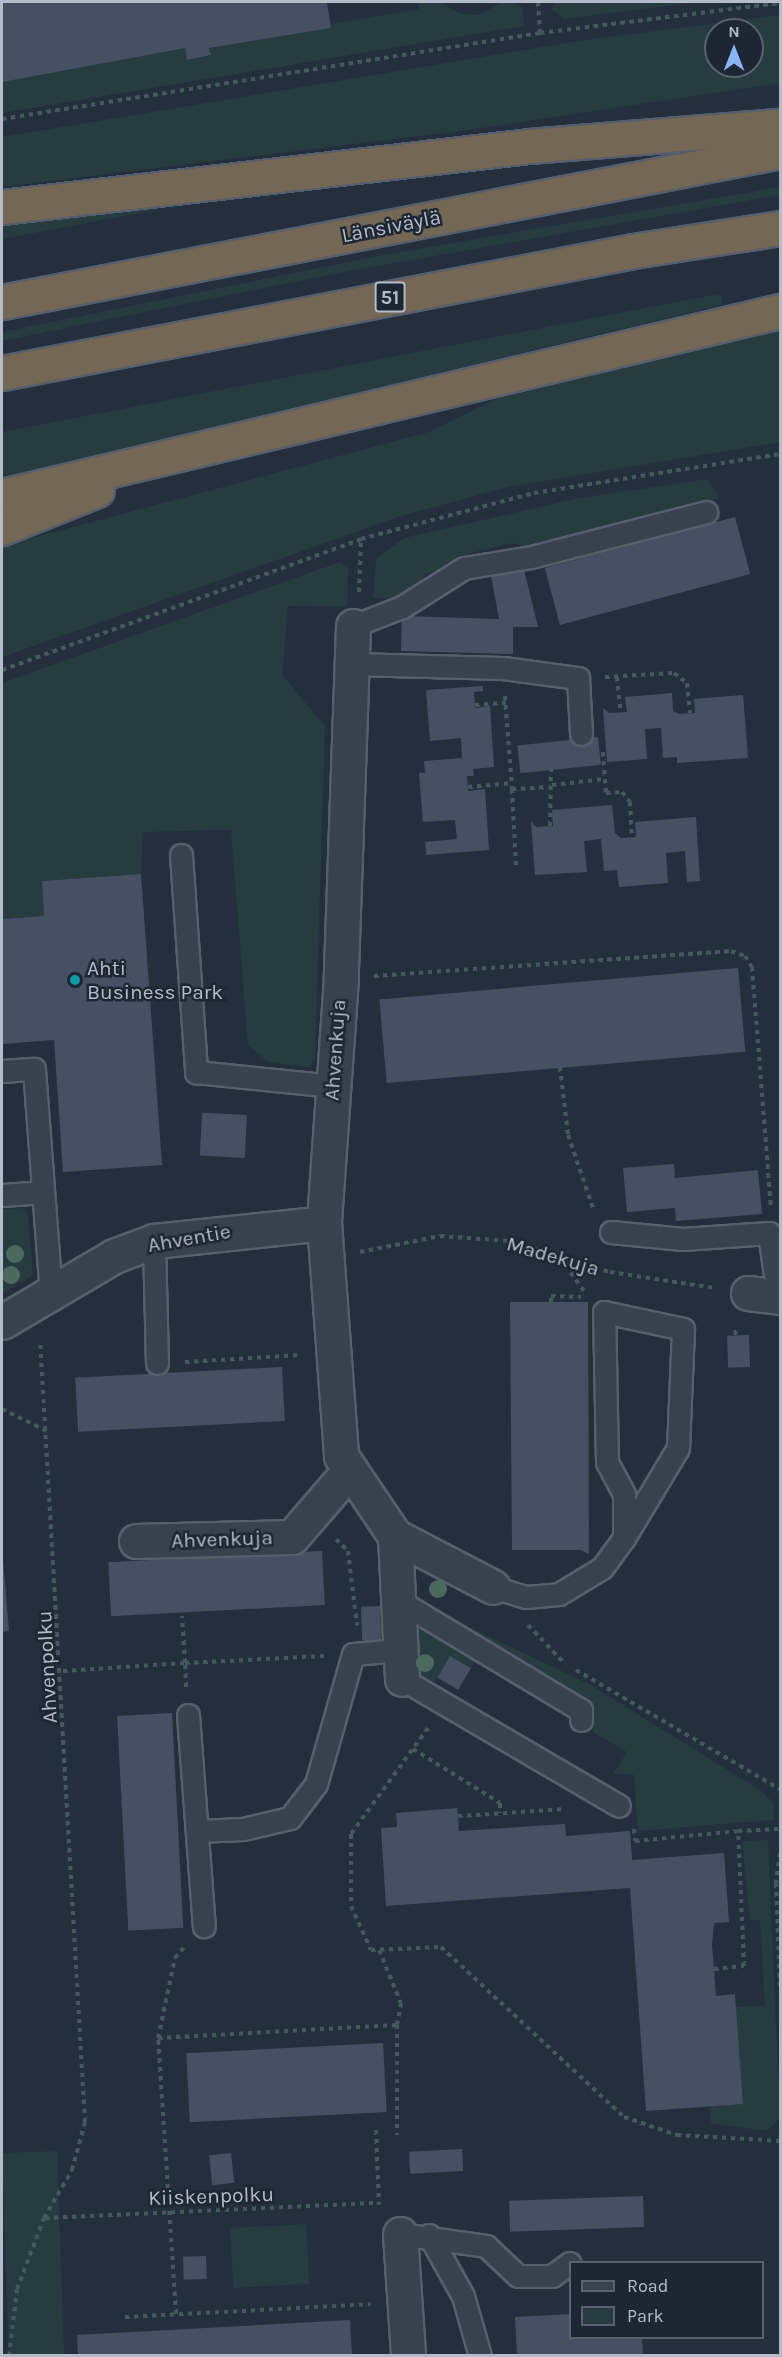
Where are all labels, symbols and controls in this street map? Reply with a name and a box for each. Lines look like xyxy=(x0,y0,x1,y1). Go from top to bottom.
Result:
north arrow xyxy=(704,18,764,78)
text: N xyxy=(728,22,740,41)
street label: Länsiväylä xyxy=(339,204,443,248)
road number: 51 xyxy=(374,280,406,314)
place label: Ahti Business Park xyxy=(87,955,223,1005)
marker: Ahti Business Park xyxy=(68,973,82,987)
street label: Ahvenkuja xyxy=(319,999,351,1101)
street label: Ahventie xyxy=(146,1218,232,1258)
street label: Madekuja xyxy=(504,1231,602,1281)
street label: Ahvenkuja xyxy=(171,1525,273,1553)
street label: Ahvenpolku xyxy=(31,1610,63,1724)
street label: Kiiskenpolku xyxy=(148,2181,274,2211)
legend xyxy=(569,2261,764,2339)
text: Road xyxy=(627,2275,668,2297)
text: Park xyxy=(627,2305,664,2327)

